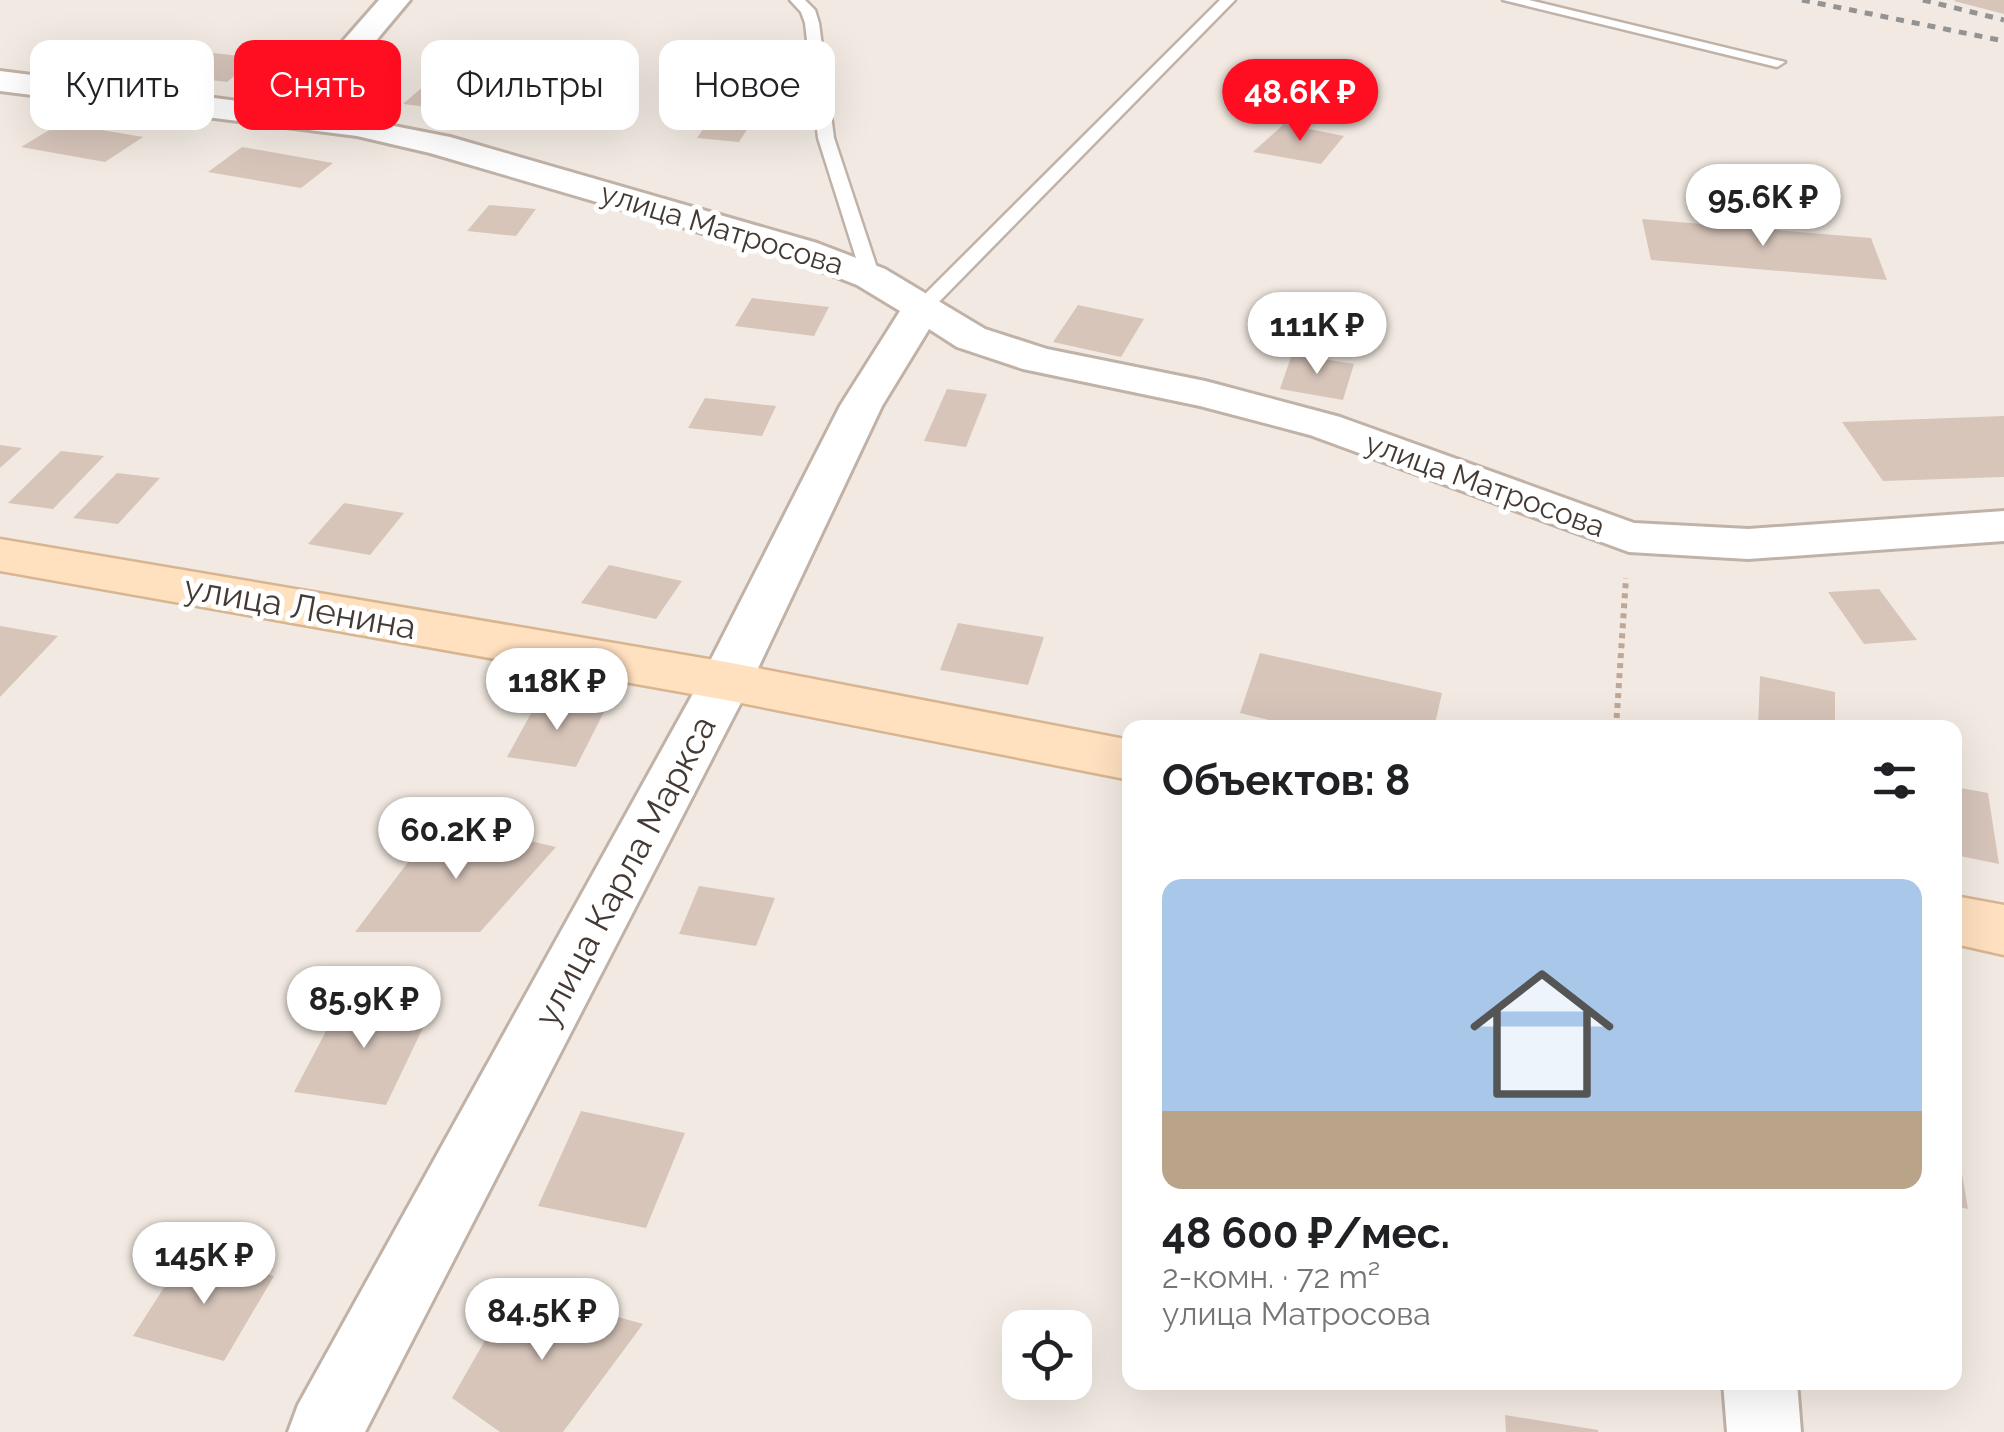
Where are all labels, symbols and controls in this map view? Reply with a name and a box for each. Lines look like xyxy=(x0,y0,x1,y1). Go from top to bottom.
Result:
chip: Купить xyxy=(30,40,214,130)
chip: Снять xyxy=(234,40,401,130)
chip: Фильтры xyxy=(421,40,639,130)
chip: Новое xyxy=(659,40,835,130)
pin: 48.6K ₽ xyxy=(1208,59,1392,144)
text: 48.6K ₽ xyxy=(1244,73,1356,110)
pin: 95.6K ₽ xyxy=(1671,164,1855,249)
street label: улица Матросова xyxy=(597,175,848,282)
text: 95.6K ₽ xyxy=(1708,178,1818,215)
pin: 111K ₽ xyxy=(1236,292,1398,377)
text: 111K ₽ xyxy=(1270,306,1364,343)
street label: улица Матросова xyxy=(1361,425,1610,544)
street label: улица Ленина xyxy=(181,566,419,647)
pin: 118K ₽ xyxy=(476,648,638,733)
text: 118K ₽ xyxy=(508,662,606,699)
street label: улица Карла Маркса xyxy=(525,709,724,1033)
icon: filters xyxy=(1867,753,1922,808)
text: Объектов: 8 xyxy=(1162,756,1410,805)
pin: 60.2K ₽ xyxy=(364,797,548,882)
text: 60.2K ₽ xyxy=(400,811,512,848)
icon: home xyxy=(1452,944,1632,1124)
pin: 85.9K ₽ xyxy=(272,966,456,1051)
text: 85.9K ₽ xyxy=(309,980,419,1017)
text: 48 600 ₽/мес. xyxy=(1162,1209,1450,1258)
pin: 145K ₽ xyxy=(123,1222,285,1307)
text: 145K ₽ xyxy=(154,1236,254,1273)
text: 2-комн. · 72 m² xyxy=(1162,1258,1380,1295)
pin: 84.5K ₽ xyxy=(450,1278,634,1363)
text: 84.5K ₽ xyxy=(487,1292,597,1329)
text: улица Матросова xyxy=(1162,1295,1431,1332)
map controls xyxy=(1002,1310,1092,1400)
button: locate xyxy=(1002,1310,1092,1400)

